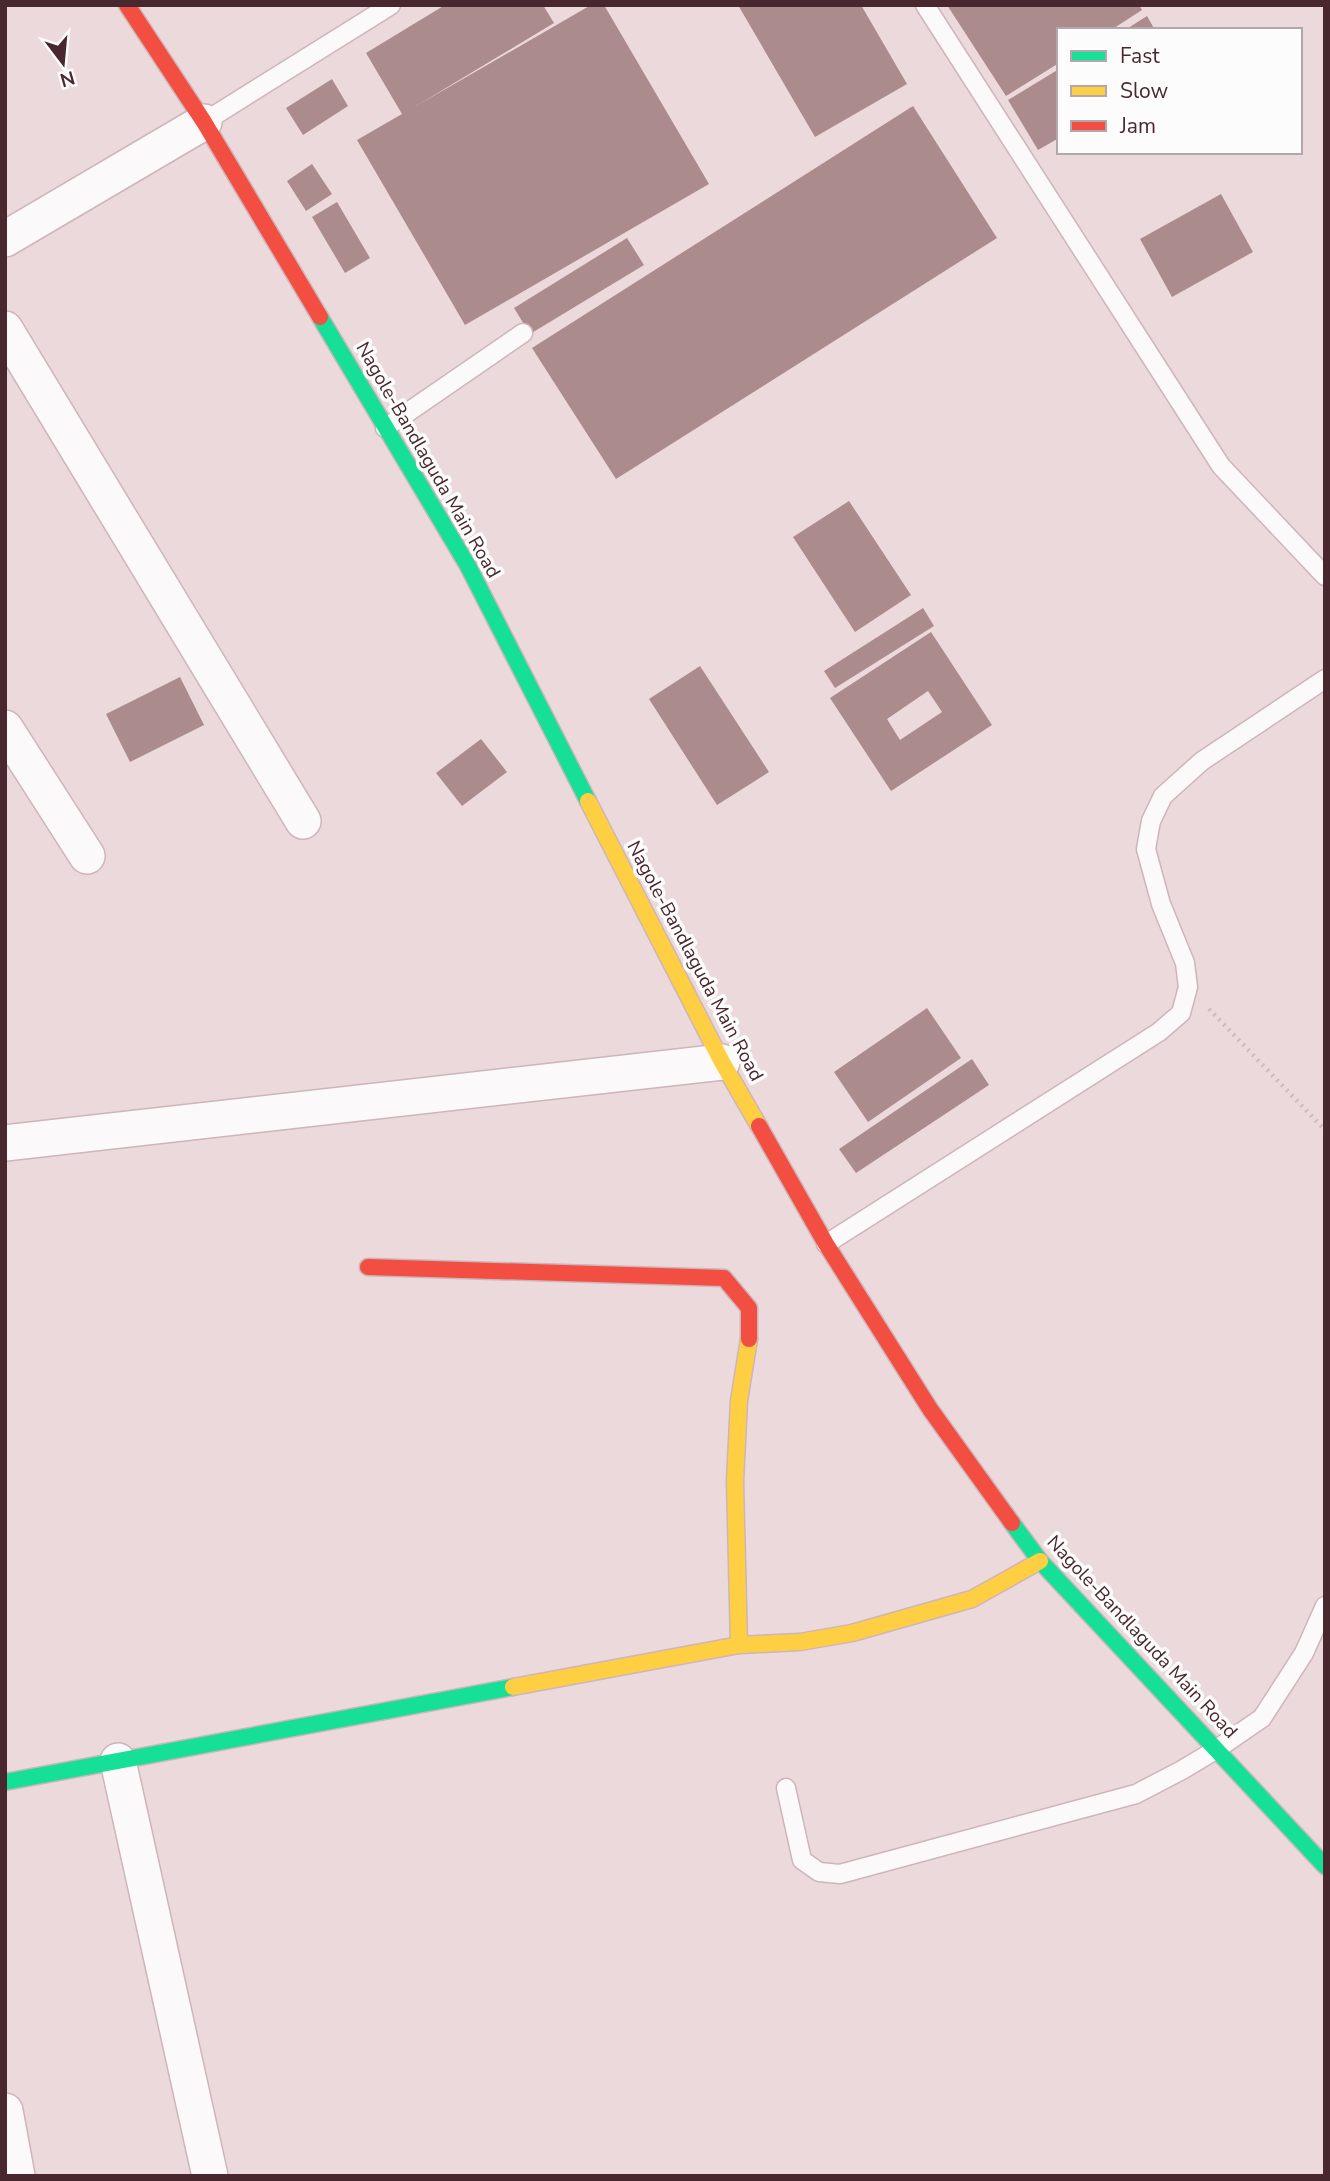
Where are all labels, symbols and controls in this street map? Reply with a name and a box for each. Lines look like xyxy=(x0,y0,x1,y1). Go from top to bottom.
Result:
north arrow xyxy=(28,28,98,98)
legend xyxy=(1057,28,1302,154)
text: Fast xyxy=(1120,42,1160,70)
text: N xyxy=(57,64,78,93)
text: Slow xyxy=(1120,77,1169,105)
text: Jam xyxy=(1119,112,1156,140)
street label: Nagole-Bandlaguda Main Road xyxy=(350,337,506,583)
street label: Nagole-Bandlaguda Main Road xyxy=(620,836,770,1086)
street label: Nagole-Bandlaguda Main Road xyxy=(1041,1530,1243,1744)

